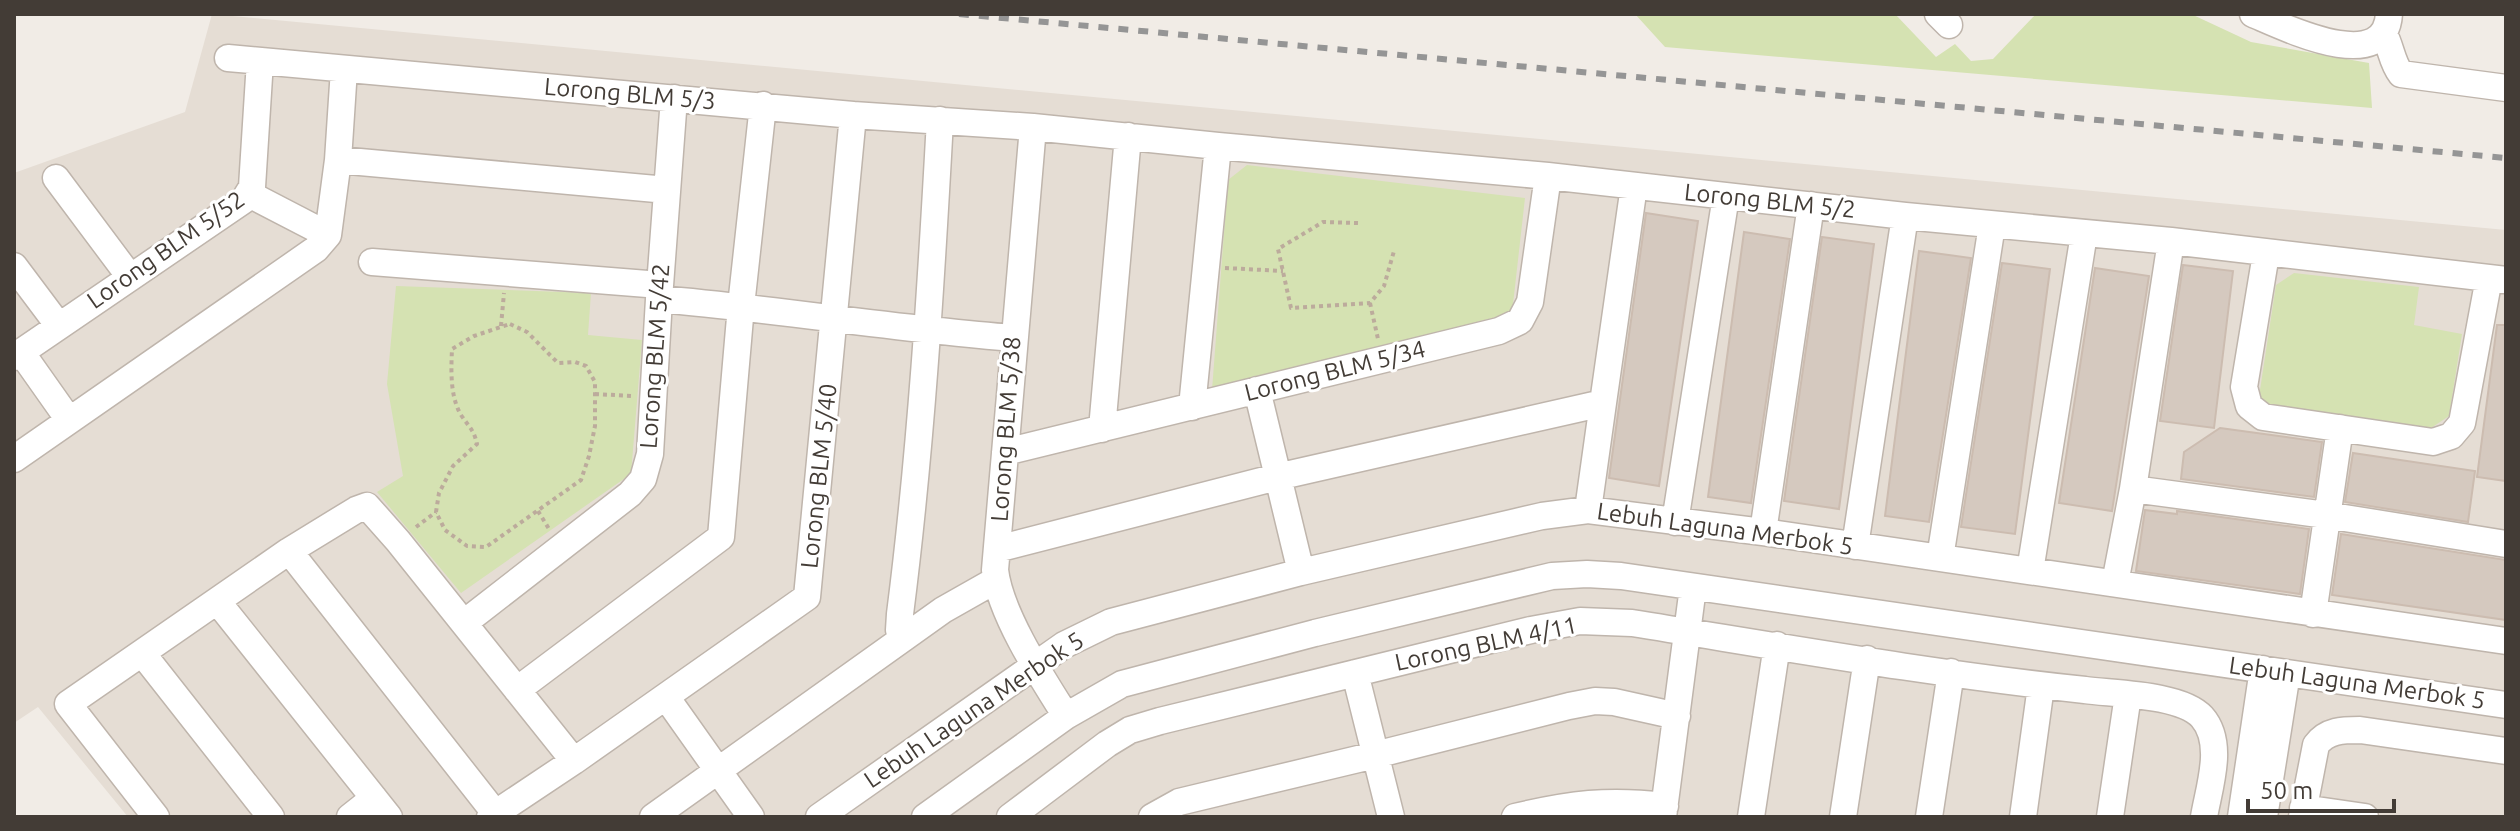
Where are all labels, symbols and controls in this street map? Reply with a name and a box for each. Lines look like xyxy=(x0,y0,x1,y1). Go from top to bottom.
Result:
street label: Lorong BLM 5/3 xyxy=(543,73,717,114)
street label: Lorong BLM 5/2 xyxy=(1683,178,1857,223)
street label: Lorong BLM 5/52 xyxy=(82,185,249,314)
street label: Lorong BLM 5/42 xyxy=(635,262,674,449)
street label: Lorong BLM 5/38 xyxy=(986,335,1025,522)
street label: Lorong BLM 5/34 xyxy=(1242,335,1428,406)
street label: Lorong BLM 5/40 xyxy=(795,382,842,570)
street label: Lebuh Laguna Merbok 5 xyxy=(1595,497,1855,560)
street label: Lorong BLM 4/11 xyxy=(1392,611,1579,676)
street label: Lebuh Laguna Merbok 5 xyxy=(859,626,1088,793)
street label: Lebuh Laguna Merbok 5 xyxy=(2227,651,2487,714)
scale bar xyxy=(2248,763,2394,813)
text: 50 m xyxy=(2260,777,2313,804)

